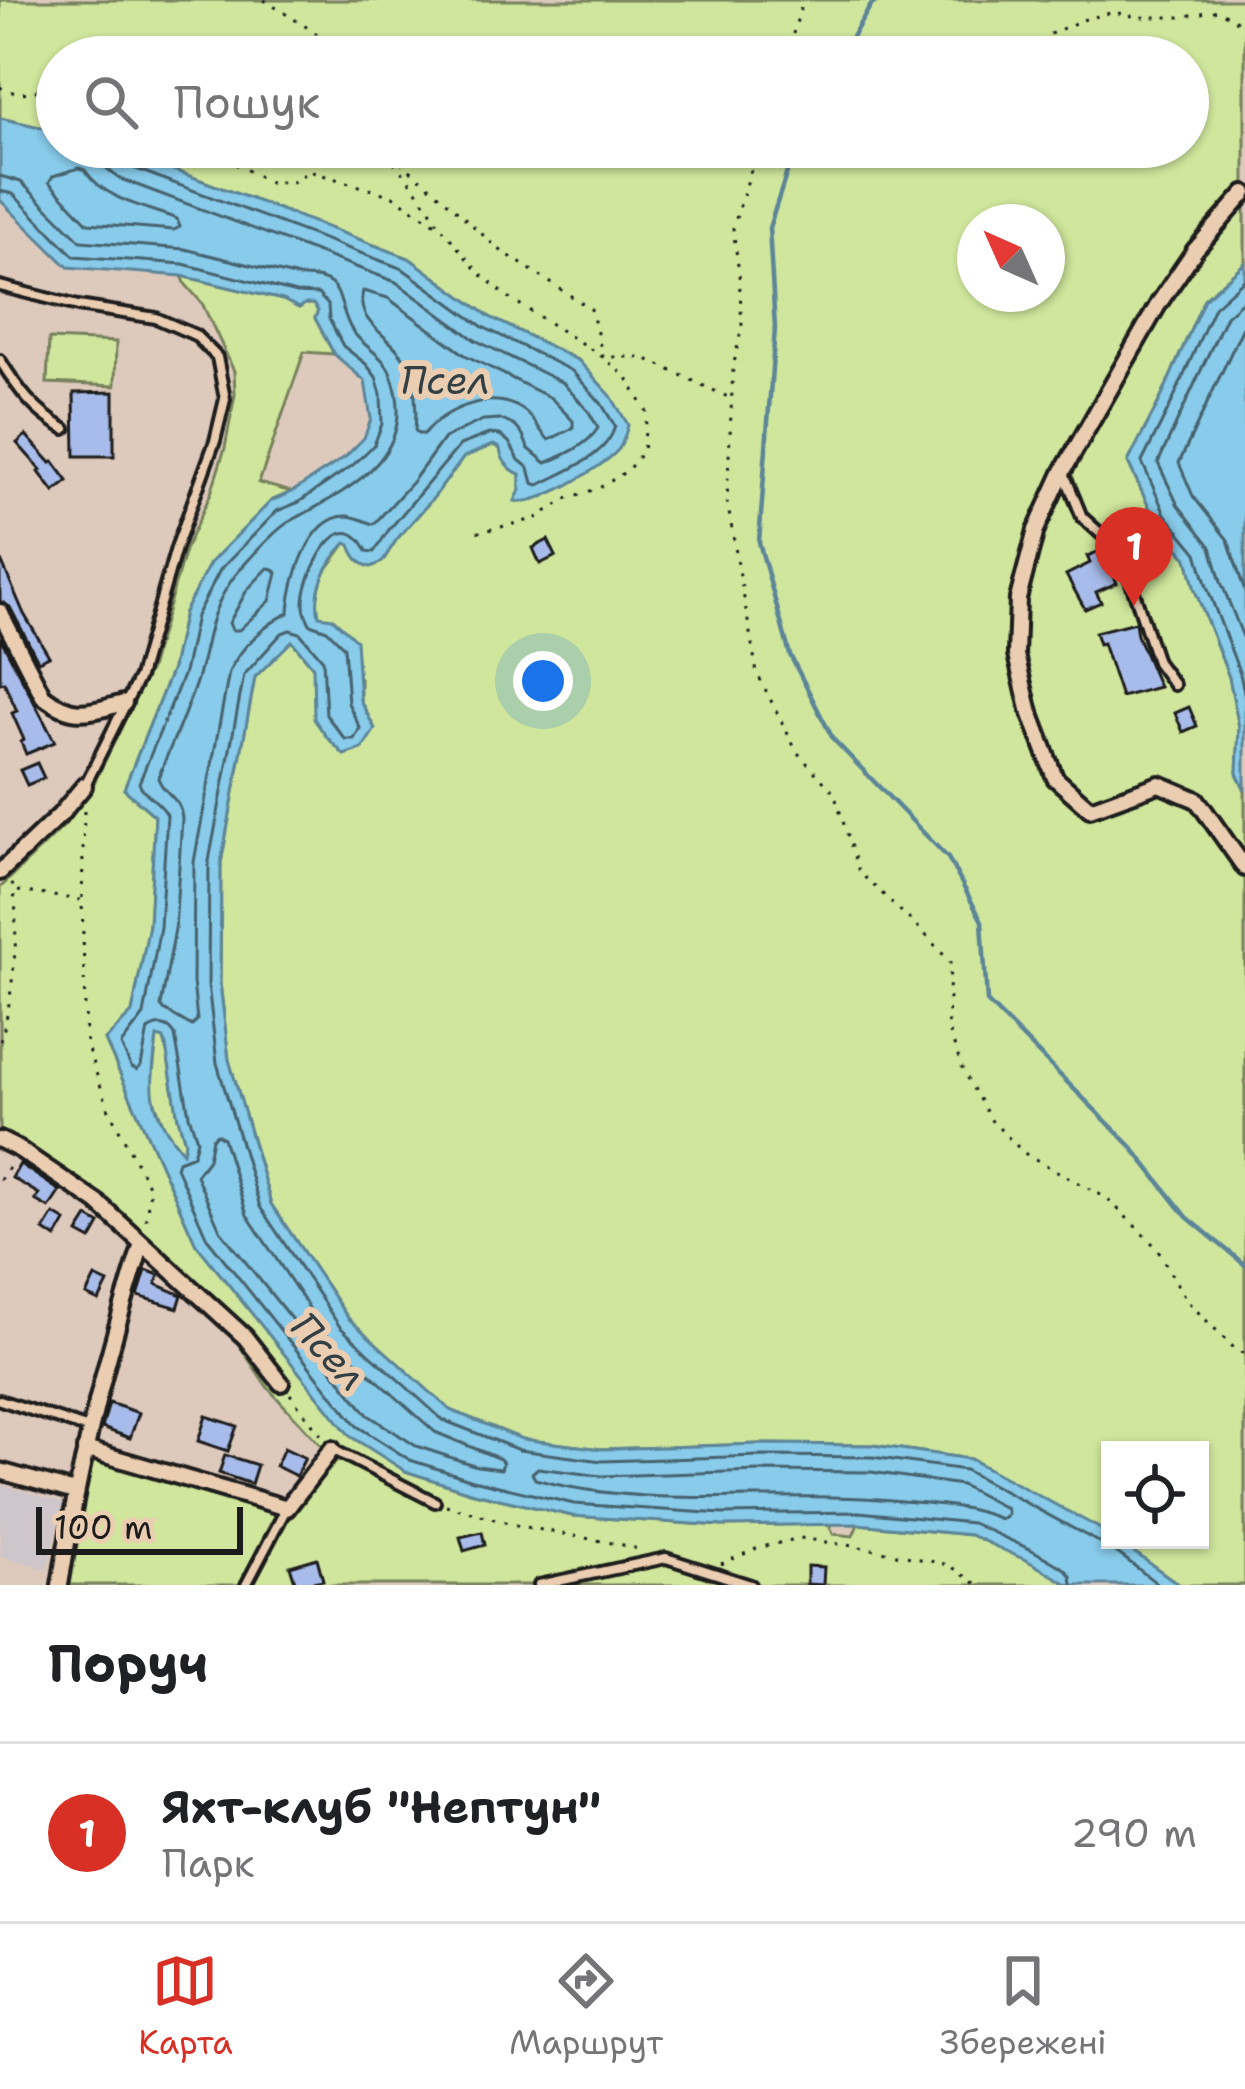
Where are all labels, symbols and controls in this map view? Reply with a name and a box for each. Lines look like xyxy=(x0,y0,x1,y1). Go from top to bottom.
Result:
search box xyxy=(36,36,1209,168)
icon: search xyxy=(78,69,144,135)
text: Пошук xyxy=(174,72,320,132)
north arrow xyxy=(957,204,1065,312)
water label: Псел xyxy=(401,354,489,406)
pin: 1 xyxy=(1095,507,1173,606)
your location xyxy=(513,651,573,711)
water label: Псел xyxy=(280,1301,378,1401)
map controls xyxy=(1101,1441,1209,1549)
button: locate xyxy=(1101,1441,1209,1549)
scale bar xyxy=(36,1501,243,1554)
text: 100 m xyxy=(54,1505,153,1550)
text: Поруч xyxy=(48,1629,208,1697)
text: Яхт-клуб "Нептун" xyxy=(162,1777,601,1837)
text: 1 xyxy=(78,1807,96,1859)
text: 290 m xyxy=(1071,1807,1197,1859)
text: Парк xyxy=(162,1837,255,1889)
tab: Карта xyxy=(138,1948,233,2065)
tab: Маршрут xyxy=(509,1948,663,2065)
tab: Збережені xyxy=(940,1948,1107,2065)

